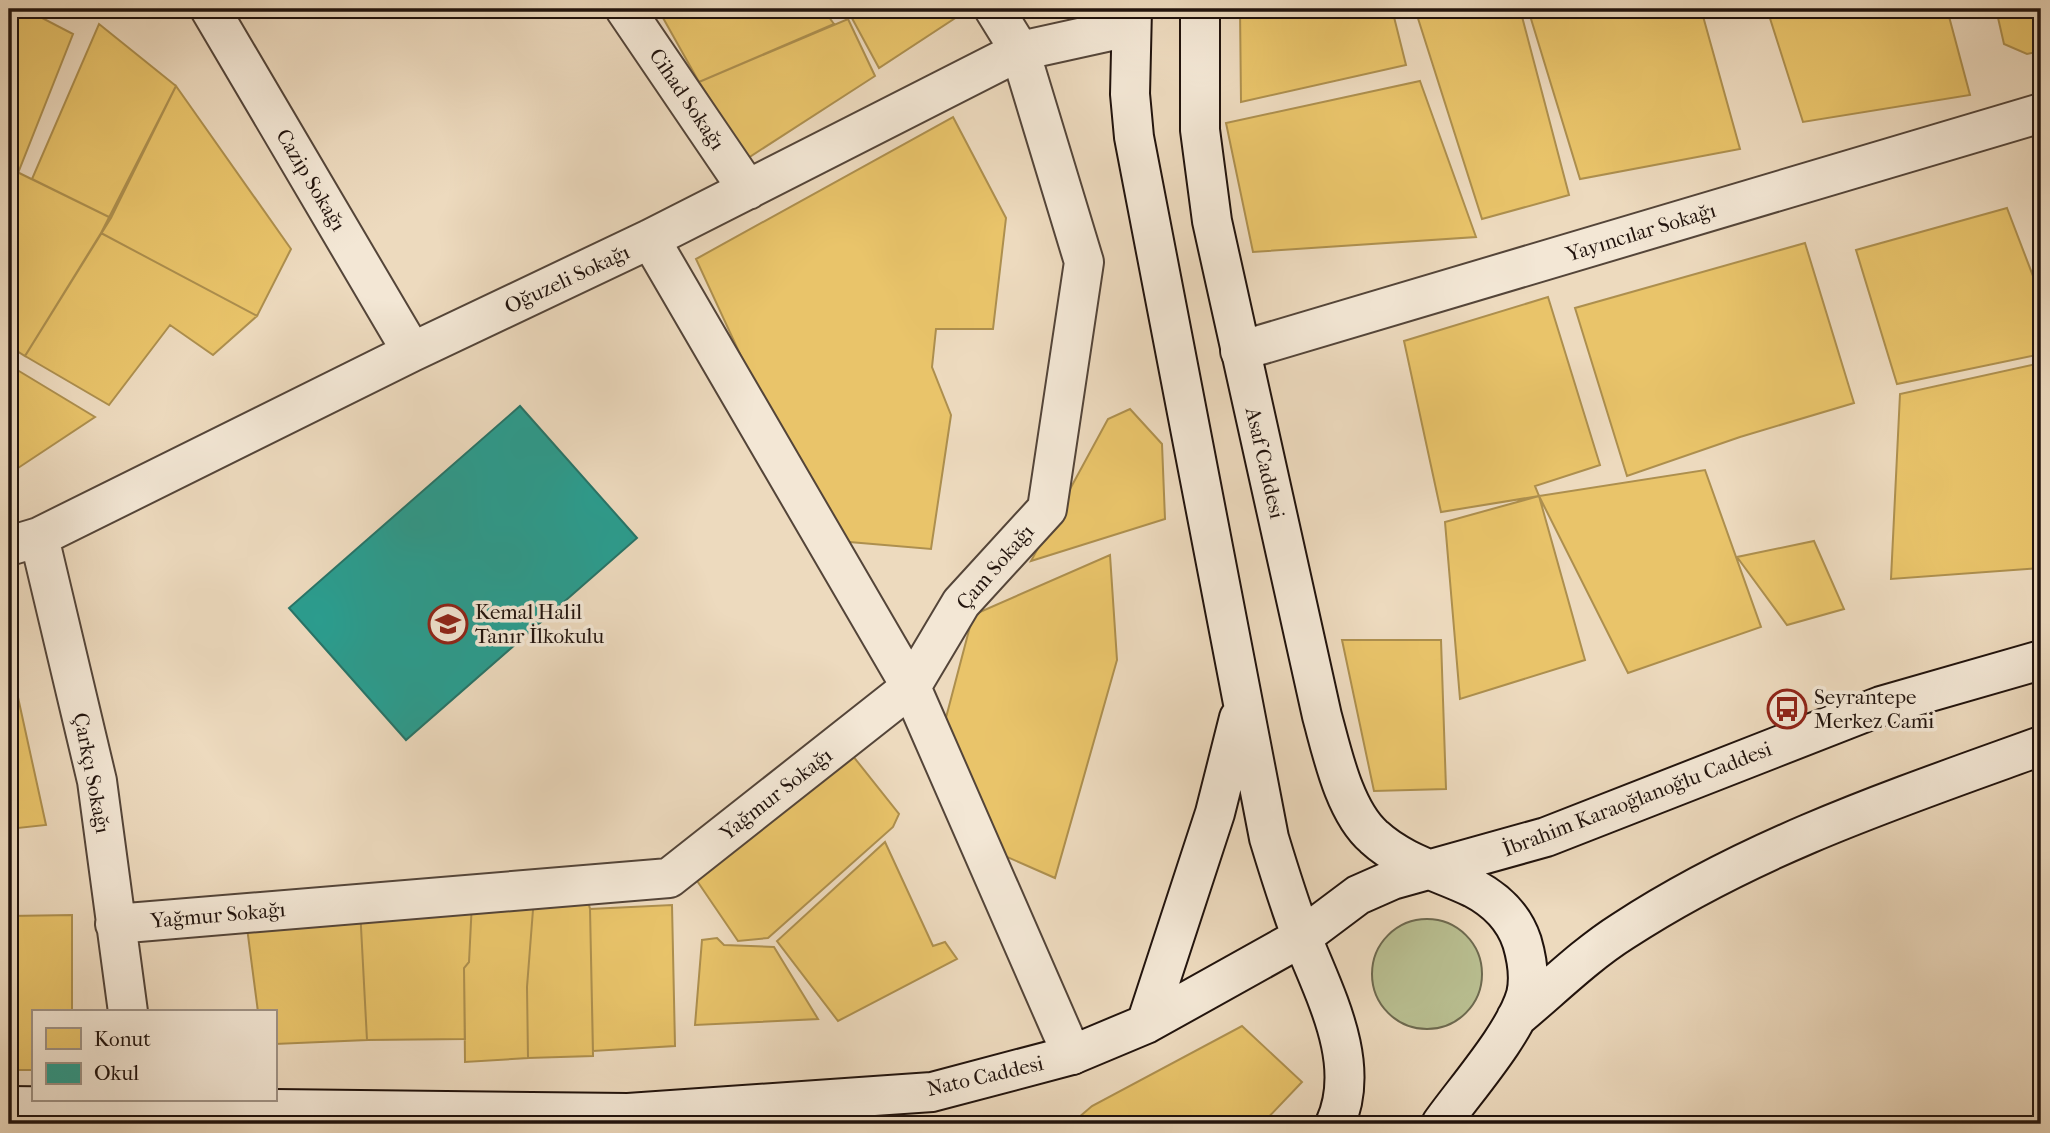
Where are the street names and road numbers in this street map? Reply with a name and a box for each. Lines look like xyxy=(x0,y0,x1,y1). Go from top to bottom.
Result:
street label: Cihad Sokağı xyxy=(644,44,730,154)
street label: Cazip Sokağı xyxy=(271,125,351,235)
street label: Yayıncılar Sokağı xyxy=(1562,198,1719,266)
street label: Oğuzeli Sokağı xyxy=(501,240,633,318)
street label: Asaf Caddesi xyxy=(1240,404,1289,521)
street label: Çam Sokağı xyxy=(951,519,1039,615)
street label: Çarkçı Sokağı xyxy=(68,711,115,836)
street label: İbrahim Karaoğlanoğlu Caddesi xyxy=(1499,737,1775,861)
street label: Yağmur Sokağı xyxy=(714,743,837,846)
street label: Yağmur Sokağı xyxy=(149,897,286,933)
street label: Nato Caddesi xyxy=(924,1051,1046,1101)

